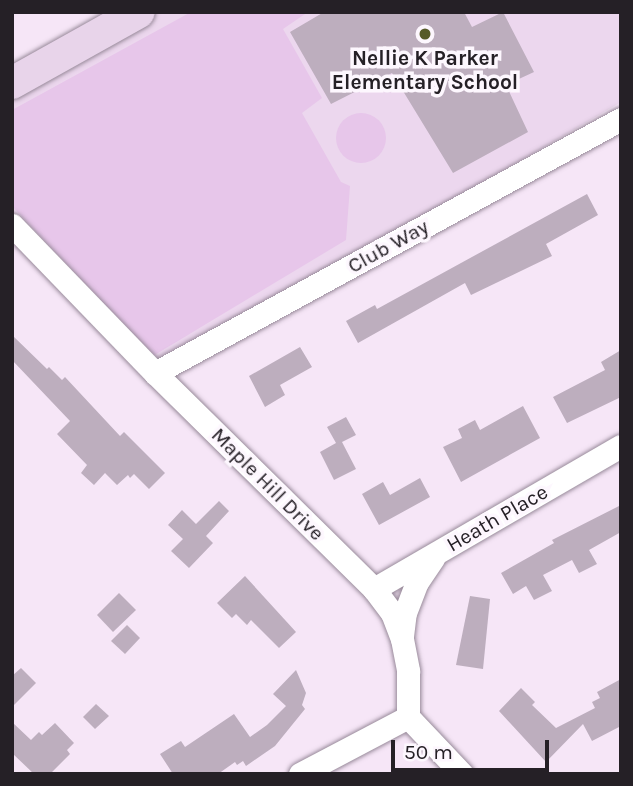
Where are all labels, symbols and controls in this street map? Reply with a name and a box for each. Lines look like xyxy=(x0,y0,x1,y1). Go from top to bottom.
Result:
marker: Nellie K Parker Elementary School xyxy=(417,26,433,42)
place label: Nellie K Parker Elementary School xyxy=(332,45,518,95)
street label: Club Way xyxy=(343,214,433,278)
street label: Maple Hill Drive xyxy=(206,422,330,546)
street label: Heath Place xyxy=(442,479,552,557)
scale bar xyxy=(395,726,552,770)
text: 50 m xyxy=(404,740,453,764)

